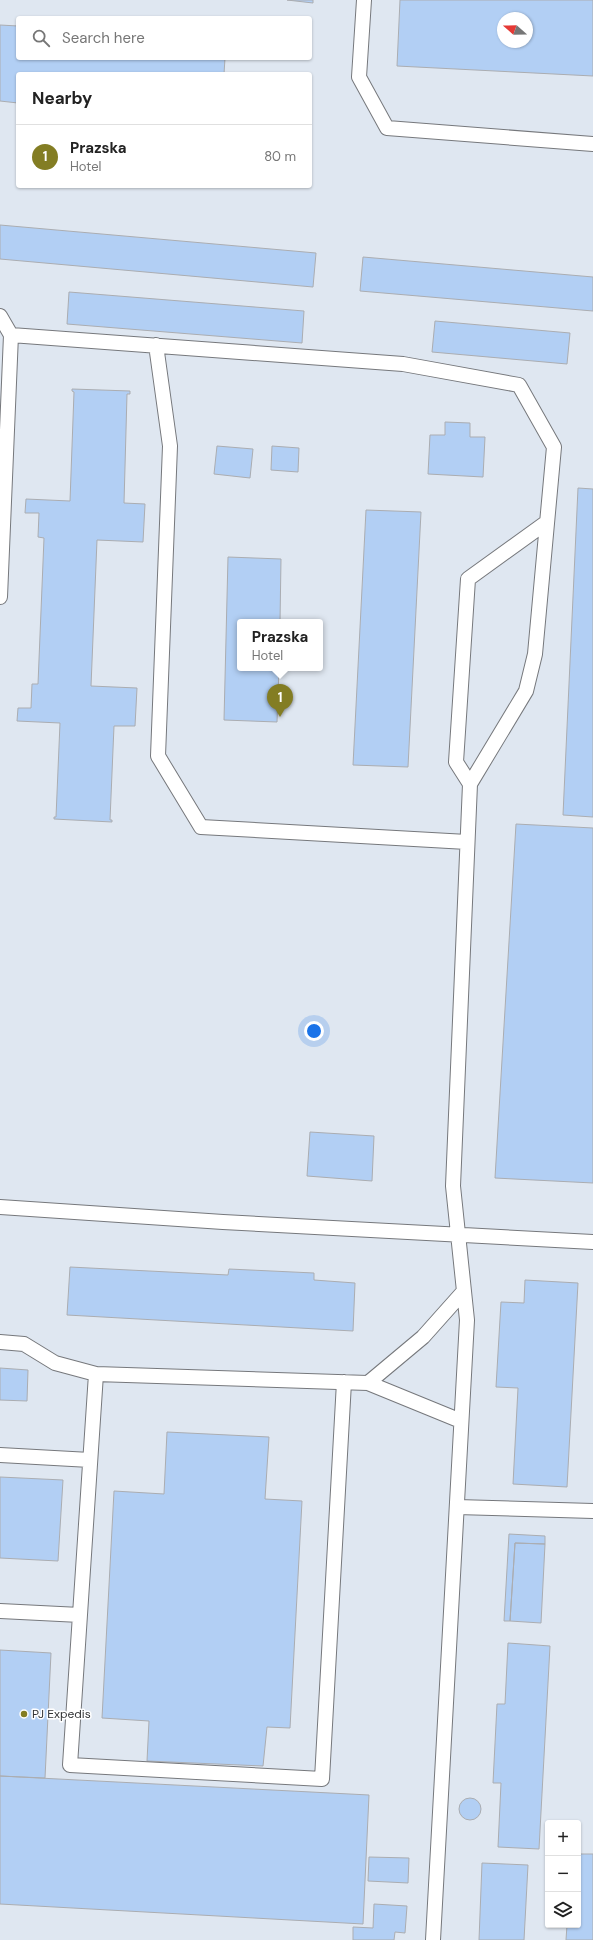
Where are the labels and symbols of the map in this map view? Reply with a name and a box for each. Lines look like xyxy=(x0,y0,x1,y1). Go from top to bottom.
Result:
north arrow xyxy=(497,12,533,48)
pin: 1 xyxy=(267,684,293,717)
your location xyxy=(304,1021,324,1041)
place label: PJ Expedis xyxy=(32,1706,91,1722)
marker: PJ Expedis xyxy=(19,1709,29,1719)

